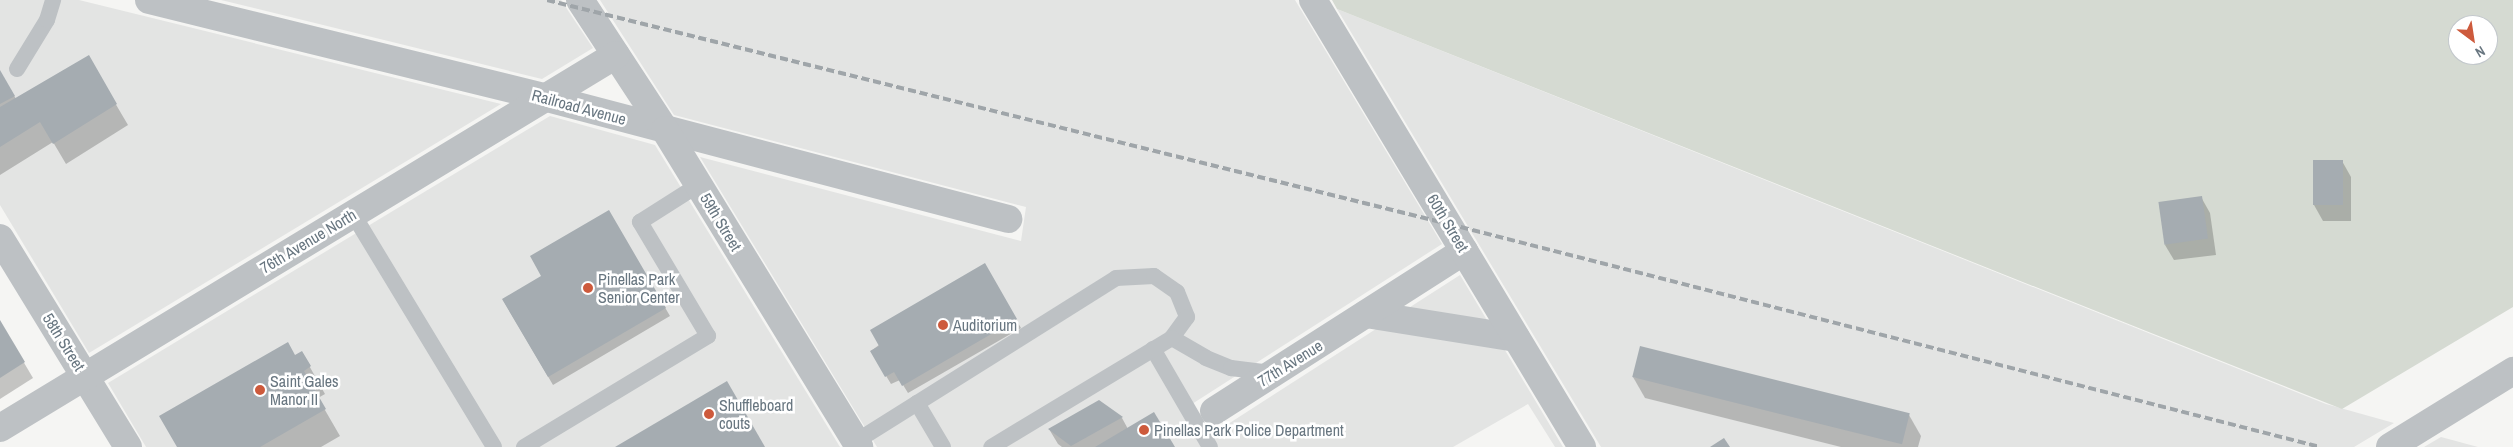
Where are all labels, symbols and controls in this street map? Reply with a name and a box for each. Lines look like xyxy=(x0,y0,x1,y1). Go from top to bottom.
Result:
north arrow xyxy=(2448,15,2498,65)
text: N xyxy=(2472,42,2488,62)
street label: Railroad Avenue xyxy=(529,85,629,129)
street label: 59th Street xyxy=(696,190,746,254)
street label: 60th Street xyxy=(1423,191,1473,255)
street label: 76th Avenue North xyxy=(256,205,360,277)
place label: Pinellas Park Senior Center xyxy=(598,269,680,307)
marker: Pinellas Park Senior Center xyxy=(582,282,594,294)
street label: 58th Street xyxy=(39,310,89,374)
place label: Auditorium xyxy=(953,315,1017,335)
marker: Auditorium xyxy=(937,319,949,331)
street label: 77th Avenue xyxy=(1254,335,1326,391)
place label: Saint Gales Manor II xyxy=(270,371,339,409)
marker: Saint Gales Manor II xyxy=(254,384,266,396)
place label: Shuffleboard couts xyxy=(719,395,793,433)
marker: Shuffleboard couts xyxy=(703,408,715,420)
place label: Pinellas Park Police Department xyxy=(1154,420,1344,440)
marker: Pinellas Park Police Department xyxy=(1138,424,1150,436)

